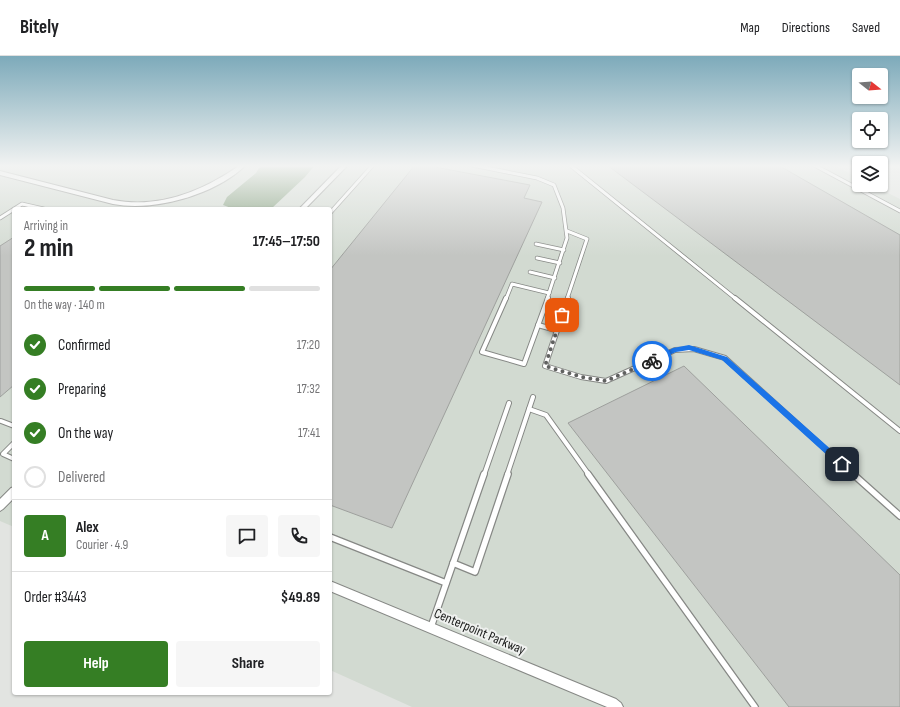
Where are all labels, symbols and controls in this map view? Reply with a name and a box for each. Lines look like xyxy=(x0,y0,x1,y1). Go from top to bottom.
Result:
text: Bitely xyxy=(20,16,59,39)
text: Map xyxy=(740,19,760,36)
text: Directions xyxy=(782,19,830,36)
text: Saved xyxy=(852,19,880,36)
north arrow xyxy=(852,68,888,104)
map controls xyxy=(852,68,888,192)
button: locate xyxy=(852,112,888,148)
button: layers xyxy=(852,156,888,192)
text: Arriving in xyxy=(24,218,68,234)
text: 17:45–17:50 xyxy=(253,232,320,251)
text: 2 min xyxy=(24,233,74,264)
text: On the way · 140 m xyxy=(24,297,105,313)
pin xyxy=(545,298,579,332)
icon: bag xyxy=(551,304,573,326)
icon: check xyxy=(24,334,46,356)
text: Confirmed xyxy=(58,336,111,355)
text: 17:20 xyxy=(297,337,320,353)
courier xyxy=(632,341,672,381)
icon: bike xyxy=(641,350,663,372)
icon: check xyxy=(24,378,46,400)
text: Preparing xyxy=(58,380,106,399)
text: 17:32 xyxy=(297,381,320,397)
icon: check xyxy=(24,422,46,444)
text: On the way xyxy=(58,424,113,443)
text: 17:41 xyxy=(298,425,320,441)
pin xyxy=(825,447,859,481)
icon: home xyxy=(831,453,853,475)
text: Delivered xyxy=(58,468,105,487)
button: chat xyxy=(226,515,268,557)
button: phone xyxy=(278,515,320,557)
text: Alex xyxy=(76,518,99,537)
text: A xyxy=(41,526,49,545)
text: Courier · 4.9 xyxy=(76,537,128,553)
text: Order #3443 xyxy=(24,588,87,607)
text: $49.89 xyxy=(281,588,320,607)
street label: Centerpoint Parkway xyxy=(431,605,529,659)
button: Help xyxy=(24,641,168,687)
button: Share xyxy=(176,641,320,687)

